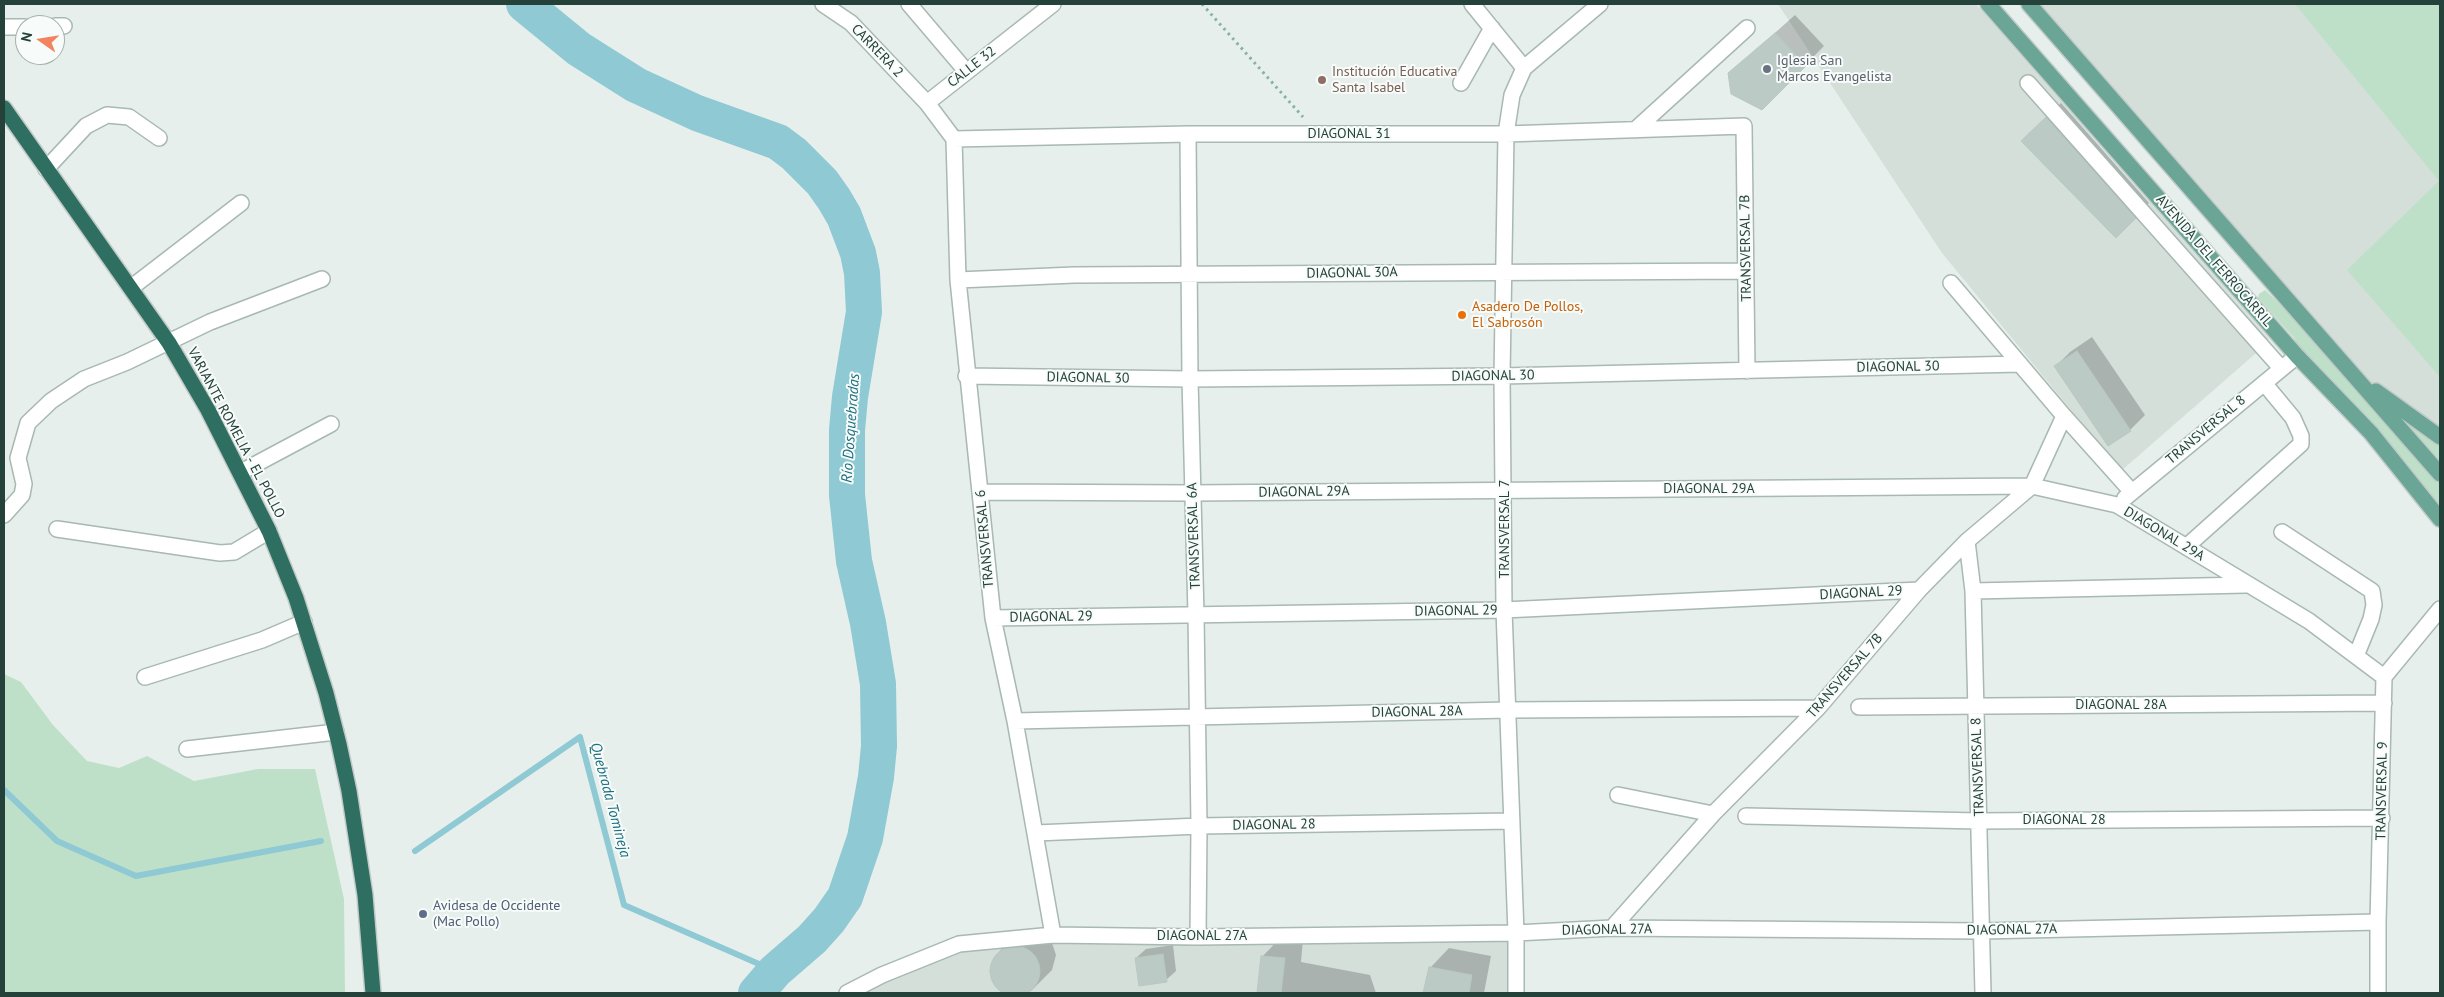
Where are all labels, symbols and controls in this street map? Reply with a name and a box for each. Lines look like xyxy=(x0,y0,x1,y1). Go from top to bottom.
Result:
north arrow xyxy=(15,15,65,65)
street label: CARRERA 2 xyxy=(848,21,906,81)
text: N xyxy=(17,30,36,43)
street label: CALLE 32 xyxy=(944,43,1000,91)
place label: Iglesia San Marcos Evangelista xyxy=(1777,53,1892,85)
marker: Iglesia San Marcos Evangelista xyxy=(1761,63,1773,75)
place label: Institución Educativa Santa Isabel xyxy=(1332,64,1457,96)
marker: Institución Educativa Santa Isabel xyxy=(1316,74,1328,86)
street label: DIAGONAL 31 xyxy=(1307,126,1391,142)
street label: AVENIDA DEL FERROCARRIL xyxy=(2152,192,2276,330)
street label: TRANSVERSAL 7B xyxy=(1737,194,1755,302)
street label: DIAGONAL 30A xyxy=(1306,264,1398,282)
place label: Asadero De Pollos, El Sabrosón xyxy=(1472,299,1583,332)
marker: Asadero De Pollos, El Sabrosón xyxy=(1456,309,1468,321)
street label: VARIANTE ROMELIA - EL POLLO xyxy=(184,345,288,521)
street label: DIAGONAL 30 xyxy=(1856,358,1940,376)
street label: DIAGONAL 30 xyxy=(1451,367,1535,385)
street label: DIAGONAL 30 xyxy=(1046,369,1130,387)
water label: Río Dosquebradas xyxy=(838,373,864,483)
street label: TRANSVERSAL 8 xyxy=(2163,392,2249,468)
street label: TRANSVERSAL 7 xyxy=(1497,480,1513,578)
street label: DIAGONAL 29A xyxy=(1663,481,1755,497)
street label: TRANSVERSAL 6A xyxy=(1184,482,1204,590)
street label: DIAGONAL 29A xyxy=(1258,483,1350,501)
street label: TRANSVERSAL 6 xyxy=(972,489,998,589)
street label: DIAGONAL 29A xyxy=(2121,503,2207,565)
street label: DIAGONAL 29 xyxy=(1819,582,1903,604)
street label: DIAGONAL 29 xyxy=(1414,602,1498,620)
street label: DIAGONAL 29 xyxy=(1009,608,1093,626)
street label: TRANSVERSAL 7B xyxy=(1804,630,1886,722)
street label: DIAGONAL 28A xyxy=(2075,697,2167,713)
street label: DIAGONAL 28A xyxy=(1371,703,1463,721)
street label: TRANSVERSAL 8 xyxy=(1968,717,1988,817)
water label: Quebrada Tomineja xyxy=(586,741,634,859)
street label: TRANSVERSAL 9 xyxy=(2373,741,2391,841)
street label: DIAGONAL 28 xyxy=(2022,812,2106,828)
street label: DIAGONAL 28 xyxy=(1232,816,1316,834)
place label: Avidesa de Occidente (Mac Pollo) xyxy=(433,898,560,930)
marker: Avidesa de Occidente (Mac Pollo) xyxy=(417,908,429,920)
street label: DIAGONAL 27A xyxy=(1562,921,1652,939)
street label: DIAGONAL 27A xyxy=(1967,921,2057,939)
street label: DIAGONAL 27A xyxy=(1157,928,1247,944)

